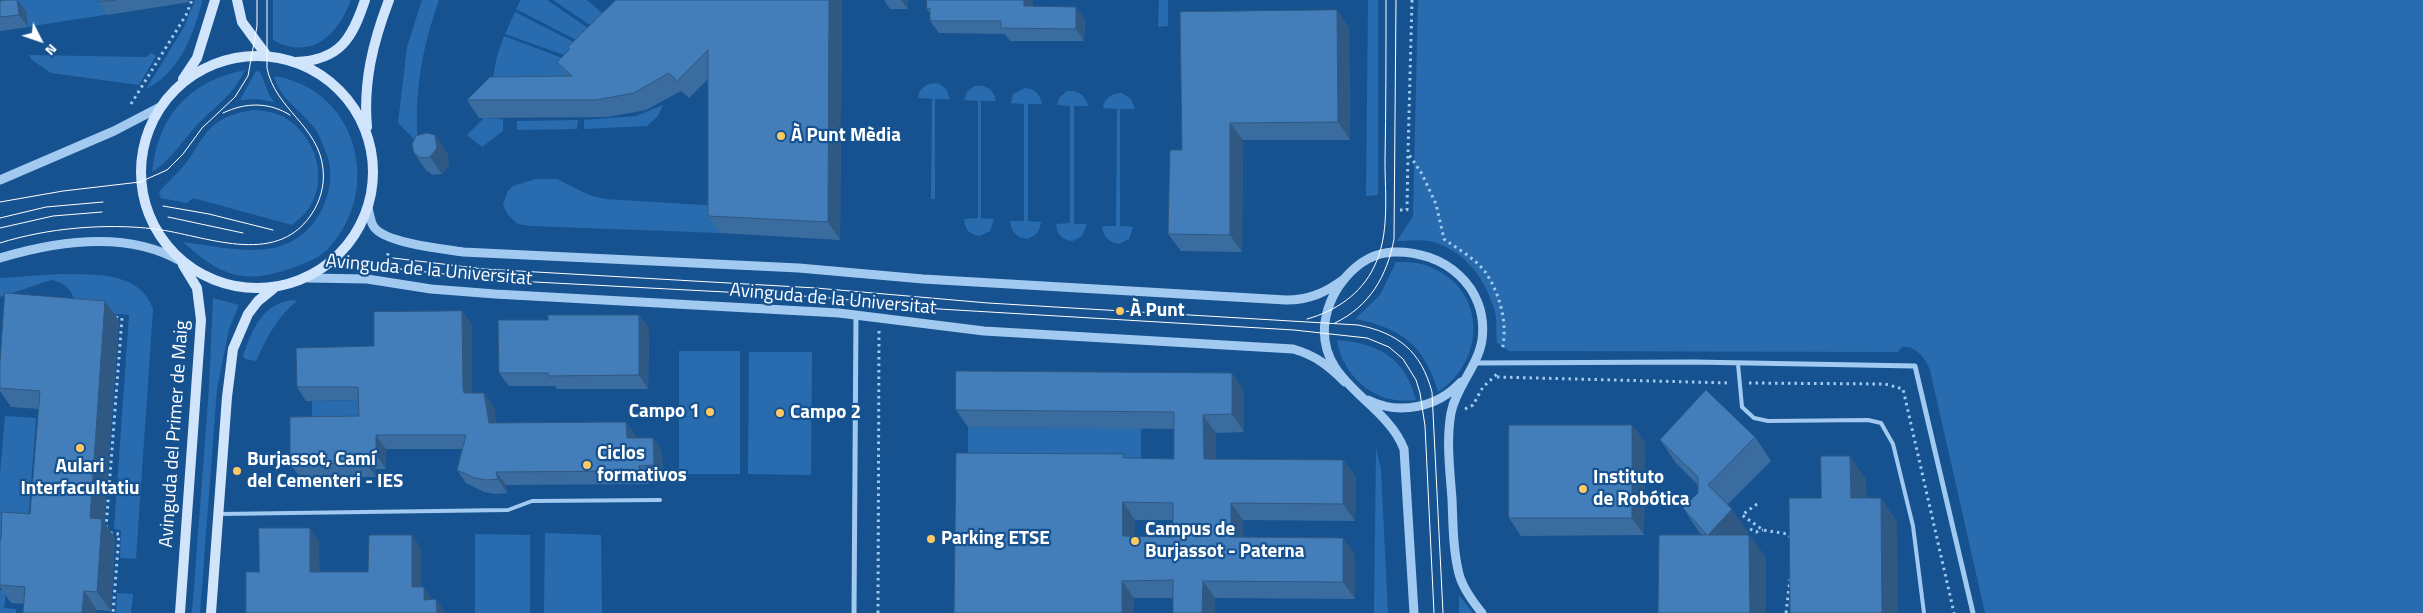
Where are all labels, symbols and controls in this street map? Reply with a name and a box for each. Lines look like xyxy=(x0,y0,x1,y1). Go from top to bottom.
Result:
north arrow xyxy=(15,15,65,65)
text: N xyxy=(41,40,63,61)
place label: À Punt Mèdia xyxy=(791,125,901,147)
marker: À Punt Mèdia xyxy=(775,130,787,142)
street label: Avinguda de la Universitat xyxy=(325,251,533,291)
street label: Avinguda de la Universitat xyxy=(729,280,937,320)
place label: À Punt xyxy=(1130,300,1185,322)
marker: À Punt xyxy=(1114,305,1126,317)
street label: Avinguda del Primer de Maig xyxy=(156,320,194,548)
place label: Campo 1 xyxy=(629,401,700,423)
place label: Campo 2 xyxy=(790,402,861,424)
marker: Campo 1 xyxy=(704,406,716,418)
marker: Campo 2 xyxy=(774,407,786,419)
marker: Aulari Interfacultatiu xyxy=(74,442,86,454)
place label: Ciclos formativos xyxy=(597,443,687,487)
place label: Burjassot, Camí del Cementeri - IES xyxy=(247,449,403,493)
place label: Aulari Interfacultatiu xyxy=(20,456,140,500)
marker: Ciclos formativos xyxy=(581,459,593,471)
marker: Burjassot, Camí del Cementeri - IES xyxy=(231,465,243,477)
place label: Instituto de Robótica xyxy=(1593,467,1689,511)
marker: Instituto de Robótica xyxy=(1577,483,1589,495)
place label: Campus de Burjassot - Paterna xyxy=(1145,519,1305,563)
place label: Parking ETSE xyxy=(941,528,1050,550)
marker: Parking ETSE xyxy=(925,533,937,545)
marker: Campus de Burjassot - Paterna xyxy=(1129,535,1141,547)

